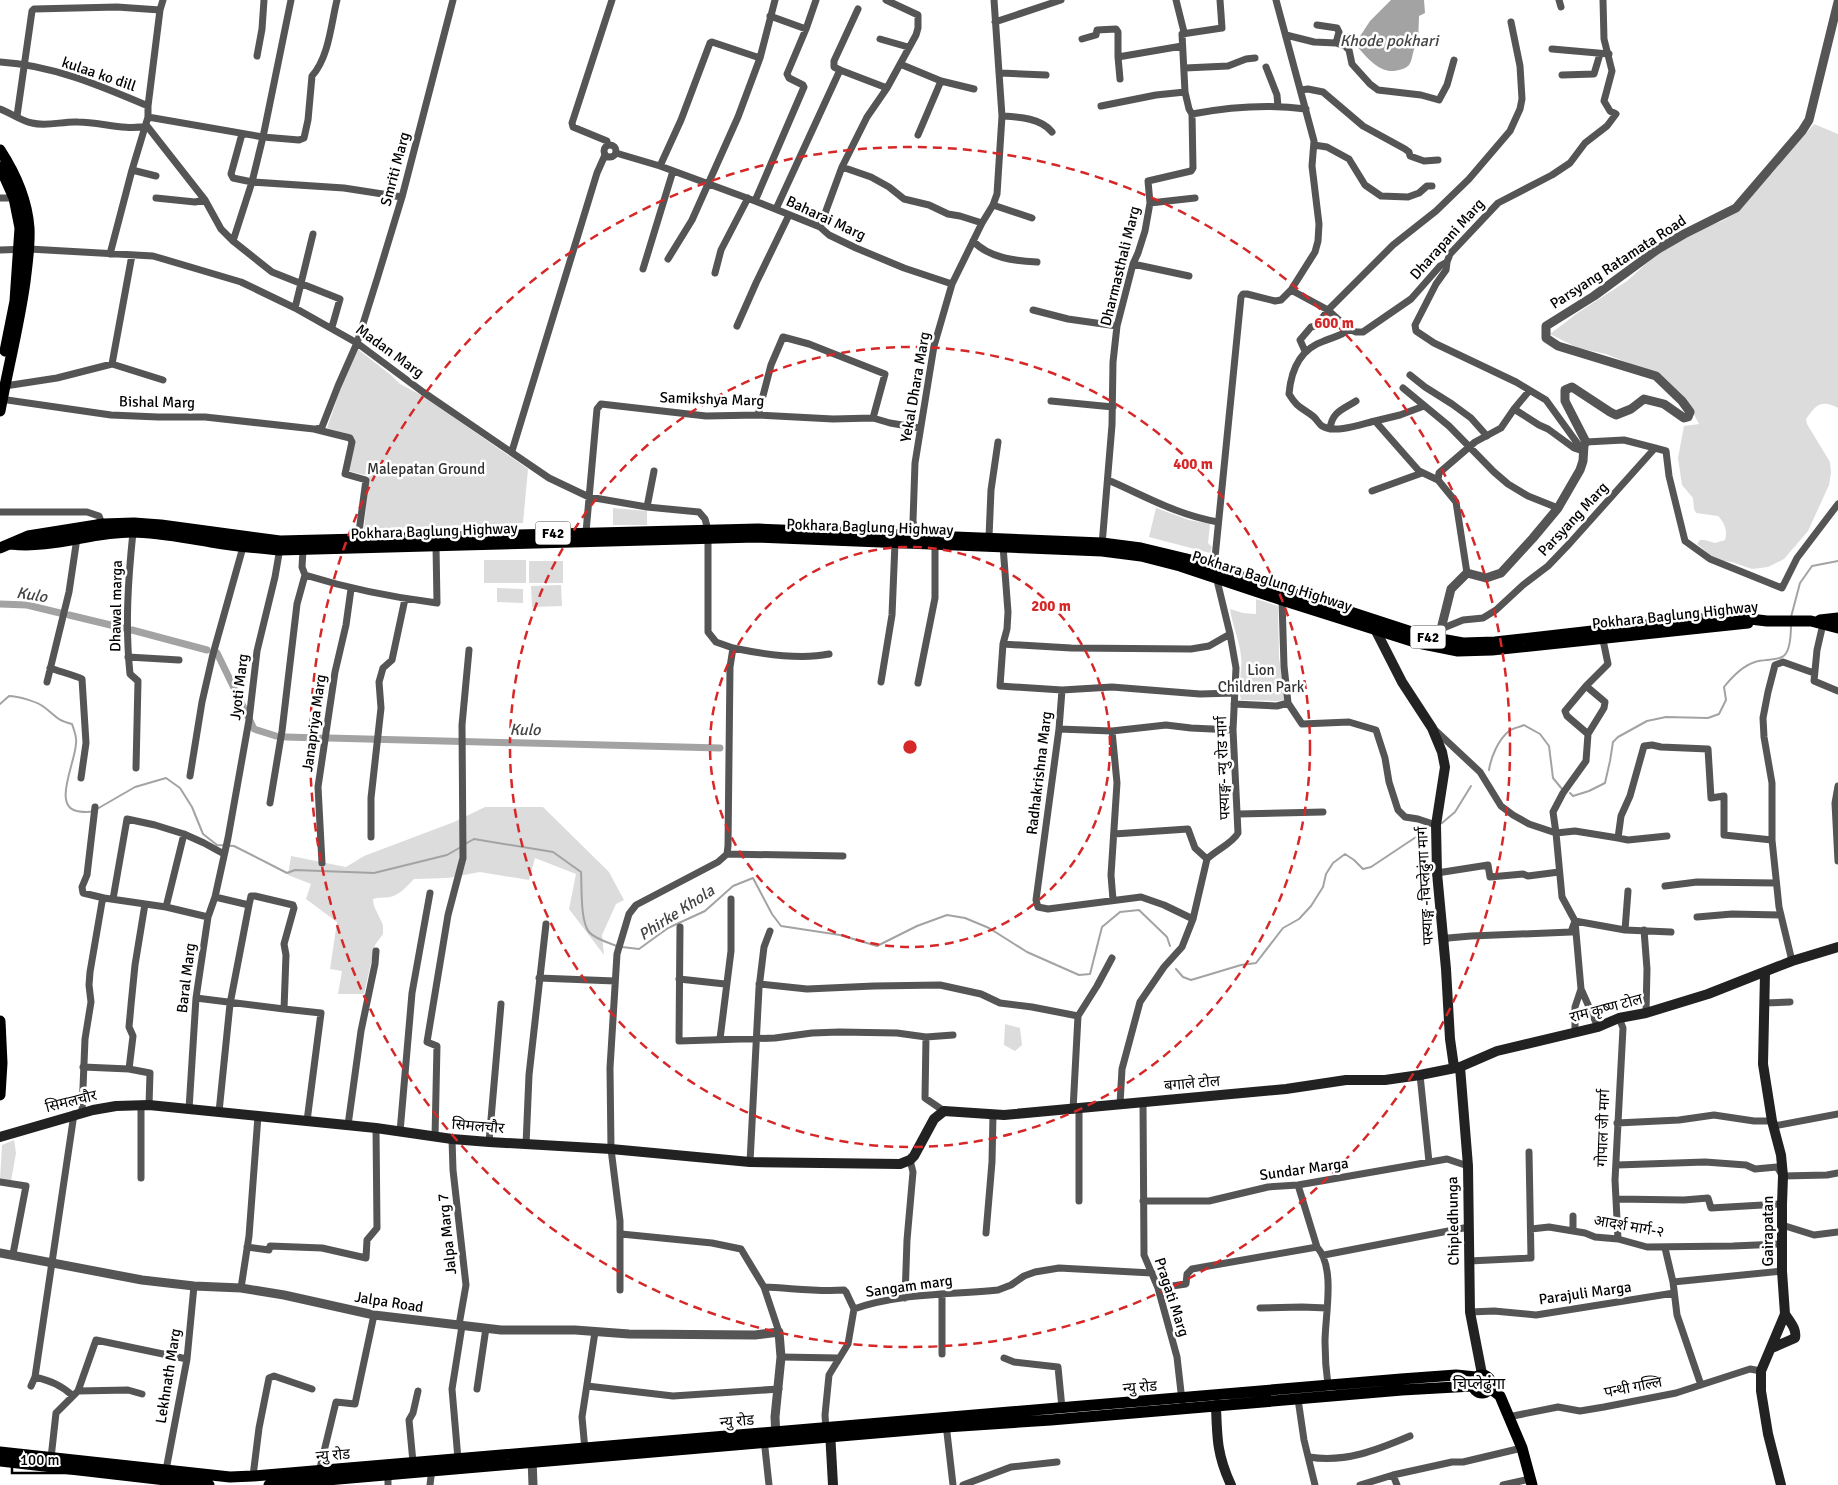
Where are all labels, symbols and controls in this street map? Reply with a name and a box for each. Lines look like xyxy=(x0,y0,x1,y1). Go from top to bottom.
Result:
water label: Khode pokhari xyxy=(1340,31,1440,51)
street label: kulaa ko dill xyxy=(59,53,139,95)
street label: Smriti Marg xyxy=(376,130,414,208)
street label: Baharai Marg xyxy=(783,192,869,244)
street label: Dharapani Marg xyxy=(1406,195,1488,283)
street label: Dharmasthali Marg xyxy=(1096,204,1144,328)
street label: Parsyang Ratamata Road xyxy=(1547,211,1689,313)
text: 600 m xyxy=(1314,314,1354,332)
street label: Madan Marg xyxy=(352,320,428,382)
street label: Yekal Dhara Marg xyxy=(896,330,934,444)
street label: Samikshya Marg xyxy=(659,388,765,410)
street label: Bishal Marg xyxy=(119,392,195,412)
text: 400 m xyxy=(1173,455,1213,473)
park label: Malepatan Ground xyxy=(367,460,485,478)
street label: Parsyang Marg xyxy=(1534,478,1612,560)
street label: Pokhara Baglung Highway xyxy=(786,515,954,539)
street label: Pokhara Baglung Highway xyxy=(350,519,518,543)
road number: F42 xyxy=(536,522,570,544)
street label: Pokhara Baglung Highway xyxy=(1190,547,1354,615)
street label: Dhawal marga xyxy=(106,560,126,652)
water label: Kulo xyxy=(15,583,49,607)
text: 200 m xyxy=(1031,597,1071,615)
street label: Pokhara Baglung Highway xyxy=(1591,597,1759,633)
road number: F42 xyxy=(1410,626,1446,649)
street label: Jyoti Marg xyxy=(226,653,252,721)
park label: Lion Children Park xyxy=(1218,661,1305,696)
street label: Janapriya Marg xyxy=(298,673,330,773)
street label: Radhakrishna Marg xyxy=(1022,710,1056,836)
street label: पस्याङ्ग- न्यु रोड मार्ग xyxy=(1212,715,1235,820)
water label: Kulo xyxy=(509,720,541,740)
centre of rings xyxy=(901,738,919,756)
street label: पस्याङ्ग -चिप्लेढुंगा मार्ग xyxy=(1413,825,1438,946)
water label: Phirke Khola xyxy=(635,880,719,945)
street label: Baral Marg xyxy=(173,942,199,1014)
street label: राम कृष्ण टोल xyxy=(1568,989,1645,1027)
street label: बगाले टोल xyxy=(1163,1072,1221,1094)
street label: सिमलचौर xyxy=(43,1086,100,1116)
street label: गोपाल जी मार्ग xyxy=(1593,1088,1613,1167)
street label: सिमलचौर xyxy=(451,1115,506,1137)
street label: Sundar Marga xyxy=(1258,1154,1350,1184)
street label: Chipledhunga xyxy=(1443,1176,1463,1266)
street label: Jalpa Marg 7 xyxy=(434,1192,460,1276)
street label: Gairapatan xyxy=(1759,1196,1777,1266)
street label: आदर्श मार्ग-२ xyxy=(1592,1211,1666,1241)
street label: Pragati Marg xyxy=(1151,1255,1193,1339)
street label: Sangam marg xyxy=(864,1271,954,1301)
street label: Parajuli Marga xyxy=(1537,1278,1633,1308)
street label: Jalpa Road xyxy=(353,1288,425,1316)
street label: Lekhnath Marg xyxy=(152,1327,184,1425)
street label: पन्थी गल्लि xyxy=(1603,1372,1664,1401)
district label: चिप्लेढुंगा xyxy=(1453,1374,1506,1394)
street label: न्यु रोड xyxy=(1122,1376,1159,1398)
street label: न्यु रोड xyxy=(719,1410,756,1432)
scale bar xyxy=(12,1442,112,1474)
street label: न्यु रोड xyxy=(315,1444,352,1466)
text: 100 m xyxy=(20,1451,60,1469)

